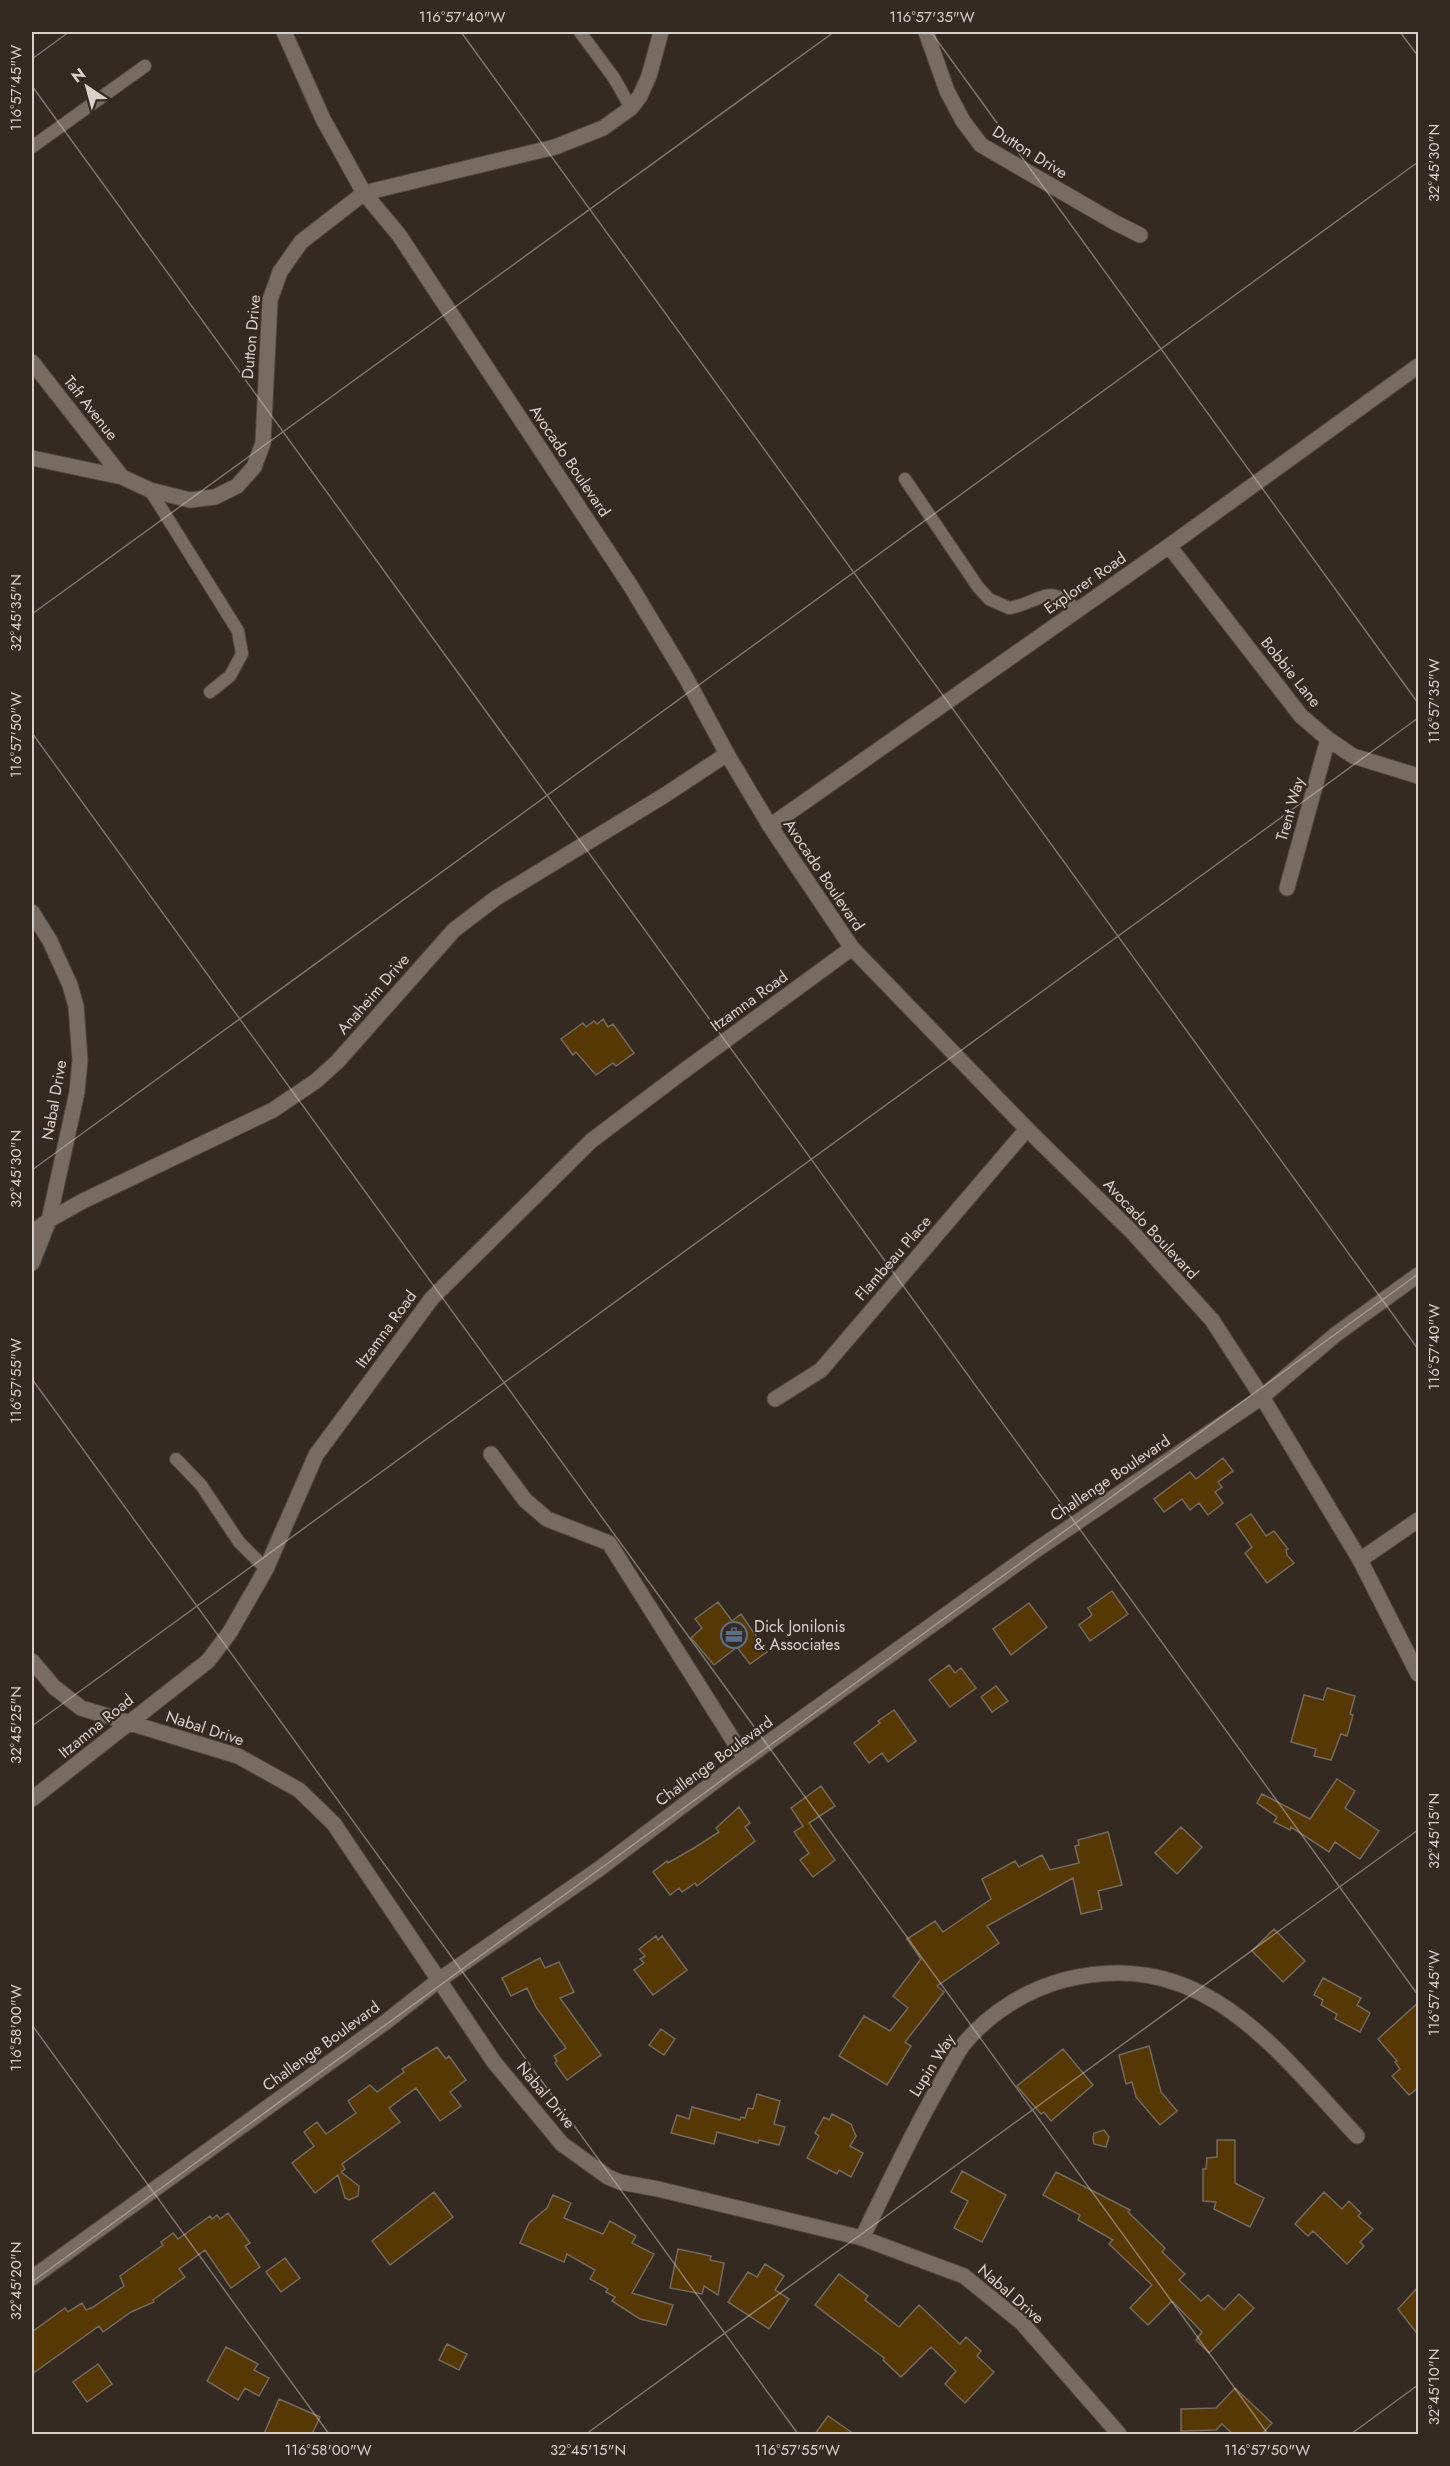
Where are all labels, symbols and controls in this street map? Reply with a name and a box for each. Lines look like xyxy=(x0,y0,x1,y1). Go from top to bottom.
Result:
text: 116°57'40"W xyxy=(419,6,505,28)
text: 116°57'35"W xyxy=(889,6,975,28)
text: 116°57'45"W xyxy=(5,45,27,131)
north arrow xyxy=(57,57,117,117)
text: N xyxy=(67,62,90,88)
street label: Dutton Drive xyxy=(988,120,1072,184)
text: 32°45'30"N xyxy=(1423,124,1445,202)
street label: Dutton Drive xyxy=(236,294,266,380)
street label: Taft Avenue xyxy=(58,371,124,445)
street label: Avocado Boulevard xyxy=(524,401,616,521)
street label: Explorer Road xyxy=(1039,546,1131,620)
text: 32°45'35"N xyxy=(5,574,27,652)
street label: Bobbie Lane xyxy=(1255,632,1327,712)
text: 116°57'35"W xyxy=(1423,658,1445,744)
text: 116°57'50"W xyxy=(5,692,27,778)
street label: Trent Way xyxy=(1270,773,1310,844)
street label: Avocado Boulevard xyxy=(778,815,870,935)
street label: Anaheim Drive xyxy=(331,949,415,1039)
street label: Itzamna Road xyxy=(706,965,792,1037)
street label: Nabal Drive xyxy=(36,1058,72,1142)
text: 32°45'30"N xyxy=(5,1130,27,1208)
street label: Avocado Boulevard xyxy=(1098,1173,1204,1285)
street label: Flambeau Place xyxy=(849,1210,937,1306)
street label: Itzamna Road xyxy=(350,1286,422,1372)
text: 116°57'40"W xyxy=(1423,1304,1445,1390)
text: 116°57'55"W xyxy=(5,1338,27,1424)
street label: Challenge Boulevard xyxy=(1045,1429,1175,1527)
place label: Dick Jonilonis & Associates xyxy=(754,1615,845,1656)
office icon: Dick Jonilonis & Associates xyxy=(719,1620,749,1650)
text: 32°45'25"N xyxy=(5,1686,27,1764)
street label: Itzamna Road xyxy=(54,1689,138,1763)
street label: Nabal Drive xyxy=(163,1705,247,1751)
street label: Challenge Boulevard xyxy=(650,1710,778,1812)
text: 32°45'15"N xyxy=(1423,1793,1445,1869)
text: 116°57'45"W xyxy=(1423,1950,1445,2036)
text: 116°58'00"W xyxy=(5,1984,27,2072)
street label: Challenge Boulevard xyxy=(257,1995,385,2097)
street label: Lupin Way xyxy=(904,2028,961,2101)
street label: Nabal Drive xyxy=(511,2057,581,2133)
text: 32°45'20"N xyxy=(5,2242,27,2320)
street label: Nabal Drive xyxy=(973,2259,1049,2329)
text: 32°45'10"N xyxy=(1423,2349,1445,2425)
text: 116°58'00"W xyxy=(284,2439,372,2461)
text: 32°45'15"N xyxy=(550,2439,626,2461)
text: 116°57'55"W xyxy=(754,2439,840,2461)
text: 116°57'50"W xyxy=(1224,2439,1310,2461)

